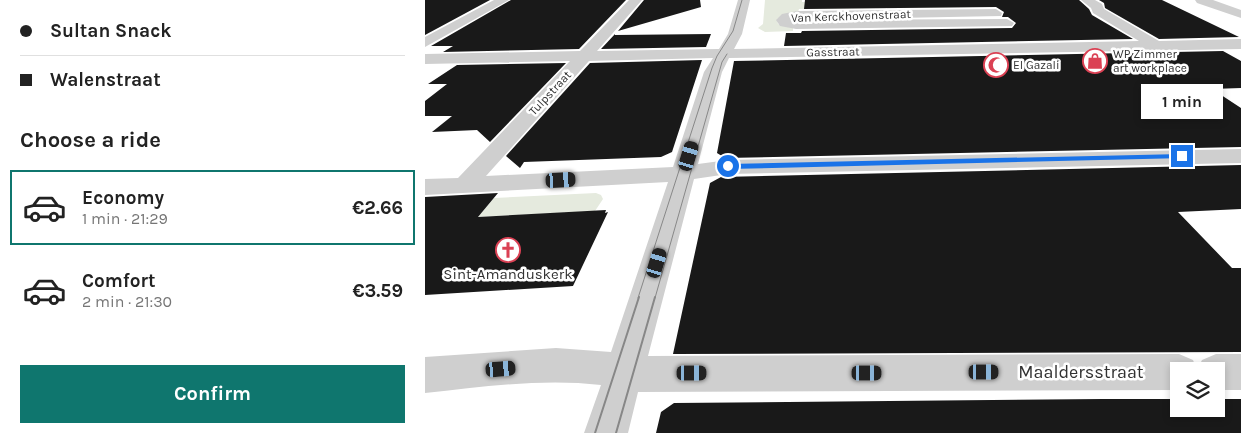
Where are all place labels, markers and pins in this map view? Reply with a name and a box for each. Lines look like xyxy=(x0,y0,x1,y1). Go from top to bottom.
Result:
place label: WP Zimmer art workplace xyxy=(1113,47,1187,75)
shop icon: WP Zimmer art workplace xyxy=(1082,48,1108,74)
mosque icon: El Gazali xyxy=(983,52,1009,78)
place label: El Gazali xyxy=(1013,58,1060,72)
church icon: Sint-Amanduskerk xyxy=(495,237,521,263)
place label: Sint-Amanduskerk xyxy=(443,265,573,283)

